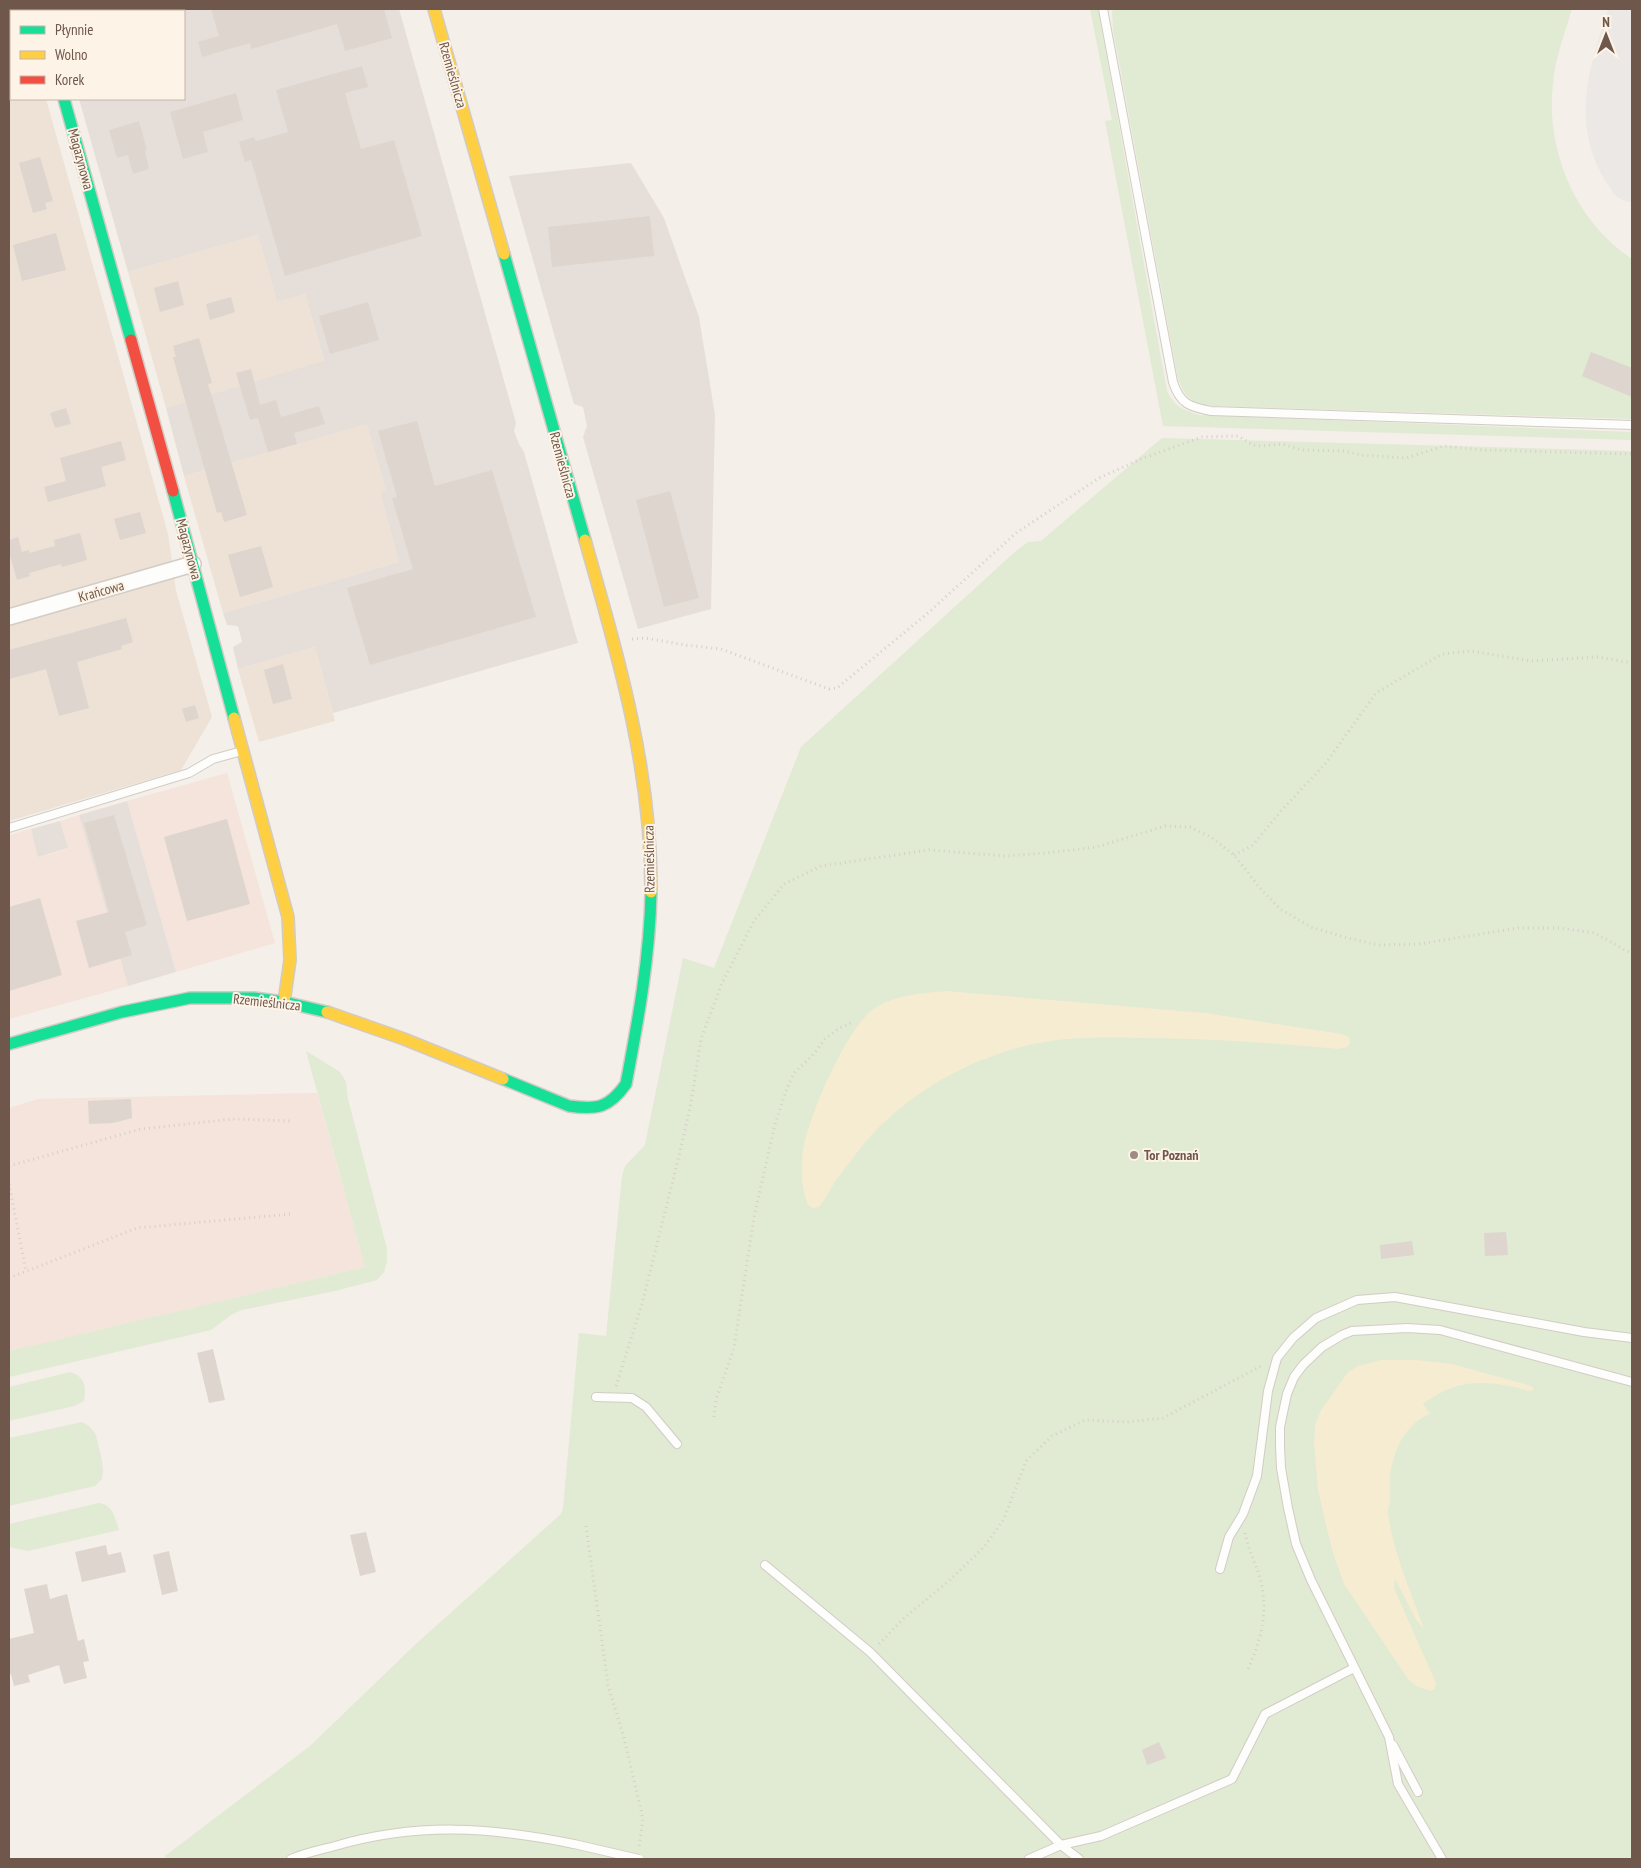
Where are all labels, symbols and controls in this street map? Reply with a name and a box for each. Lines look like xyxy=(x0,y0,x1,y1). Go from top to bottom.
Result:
legend xyxy=(10,10,185,100)
north arrow xyxy=(1581,10,1631,60)
text: N xyxy=(1602,13,1610,31)
text: Płynnie xyxy=(55,20,94,39)
street label: Rzemieślnicza xyxy=(435,40,471,110)
text: Wolno xyxy=(55,45,88,64)
text: Korek xyxy=(55,70,85,89)
street label: Magazynowa xyxy=(64,127,98,191)
street label: Rzemieślnicza xyxy=(546,430,580,500)
street label: Magazynowa xyxy=(172,517,206,581)
street label: Krańcowa xyxy=(76,576,126,606)
street label: Rzemieślnicza xyxy=(639,825,659,893)
street label: Rzemieślnicza xyxy=(232,990,302,1014)
place label: Tor Poznań xyxy=(1144,1146,1198,1164)
marker: Tor Poznań xyxy=(1128,1149,1140,1161)

